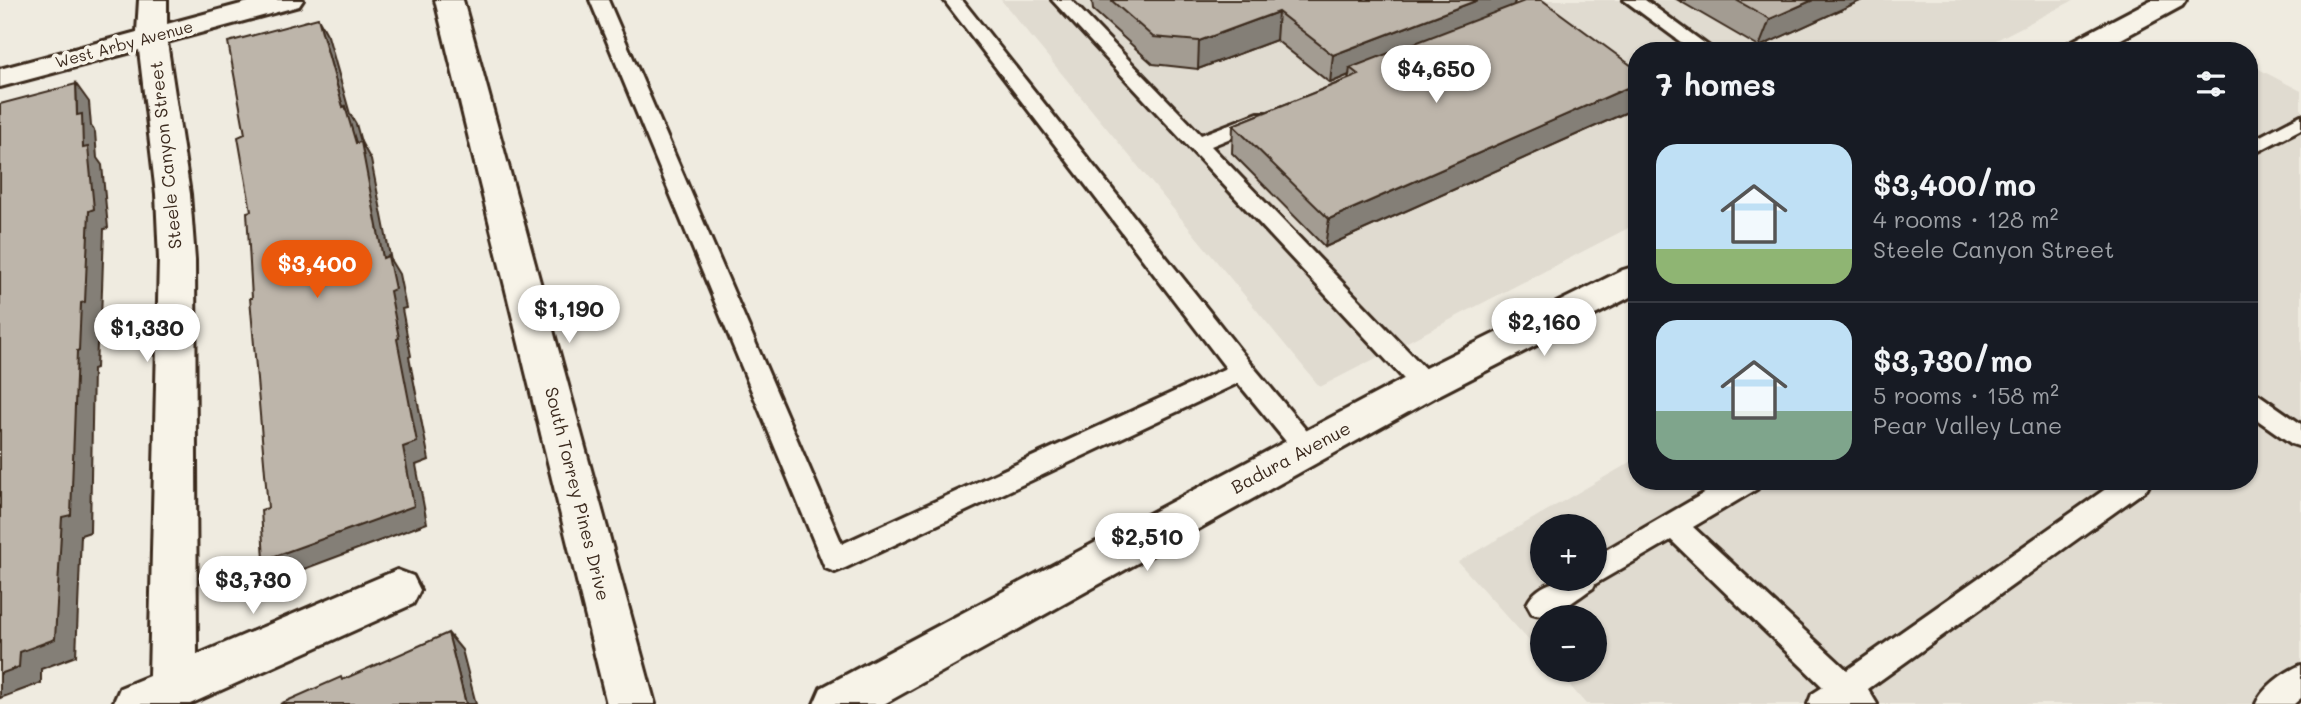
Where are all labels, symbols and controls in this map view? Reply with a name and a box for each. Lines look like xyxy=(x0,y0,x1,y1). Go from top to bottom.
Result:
street label: West Arby Avenue xyxy=(53,15,195,72)
pin: $4,650 xyxy=(1379,46,1493,105)
text: $4,650 xyxy=(1397,53,1475,83)
street label: Steele Canyon Street xyxy=(143,60,187,250)
text: 7 homes xyxy=(1656,64,1776,104)
icon: filters xyxy=(2192,65,2230,103)
text: $3,400/mo xyxy=(1873,164,2036,204)
icon: home xyxy=(1712,172,1796,256)
text: 4 rooms · 128 m² xyxy=(1873,204,2058,234)
text: Steele Canyon Street xyxy=(1873,234,2114,264)
pin: $3,400 xyxy=(260,240,374,300)
text: $3,400 xyxy=(277,248,357,278)
pin: $1,190 xyxy=(512,286,626,345)
text: $1,190 xyxy=(534,293,604,323)
pin: $2,160 xyxy=(1487,298,1601,358)
pin: $1,330 xyxy=(90,304,204,364)
text: $2,160 xyxy=(1507,306,1581,336)
text: $1,330 xyxy=(110,312,184,342)
text: $3,730/mo xyxy=(1873,340,2032,380)
icon: home xyxy=(1712,348,1796,432)
text: 5 rooms · 158 m² xyxy=(1873,380,2059,410)
street label: South Torrey Pines Drive xyxy=(540,384,616,603)
text: Pear Valley Lane xyxy=(1873,410,2062,440)
street label: Badura Avenue xyxy=(1227,416,1354,499)
pin: $2,510 xyxy=(1090,514,1204,573)
map controls xyxy=(1530,514,1607,682)
button: + xyxy=(1530,514,1607,591)
text: $2,510 xyxy=(1111,521,1183,551)
pin: $3,730 xyxy=(196,556,310,616)
text: $3,730 xyxy=(215,564,291,594)
button: − xyxy=(1530,605,1607,682)

